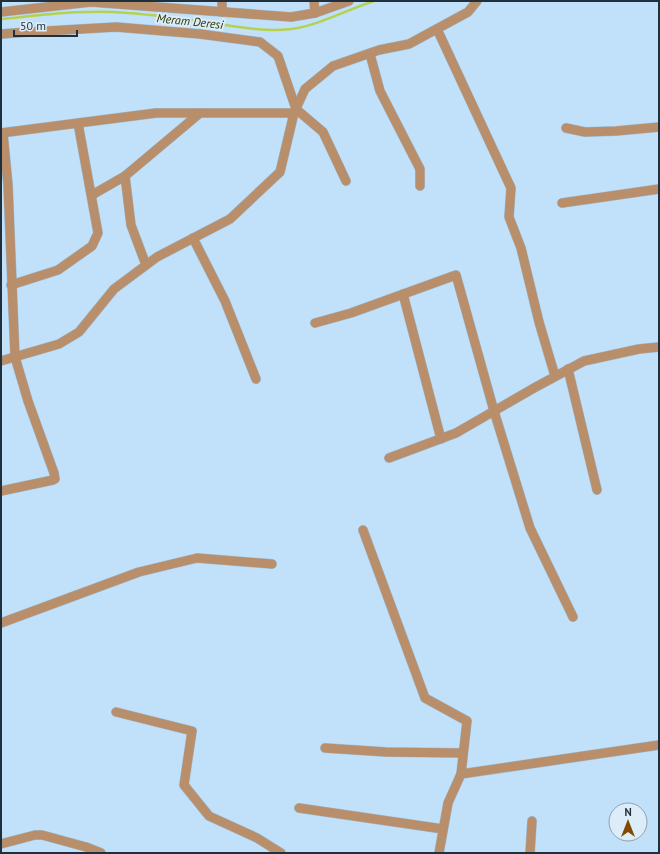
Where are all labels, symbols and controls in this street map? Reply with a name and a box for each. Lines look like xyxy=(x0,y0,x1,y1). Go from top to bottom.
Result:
water label: Meram Deresi xyxy=(156,10,225,32)
scale bar xyxy=(14,12,77,38)
text: 50 m xyxy=(20,18,46,33)
north arrow xyxy=(608,802,648,842)
text: N xyxy=(624,805,632,819)

